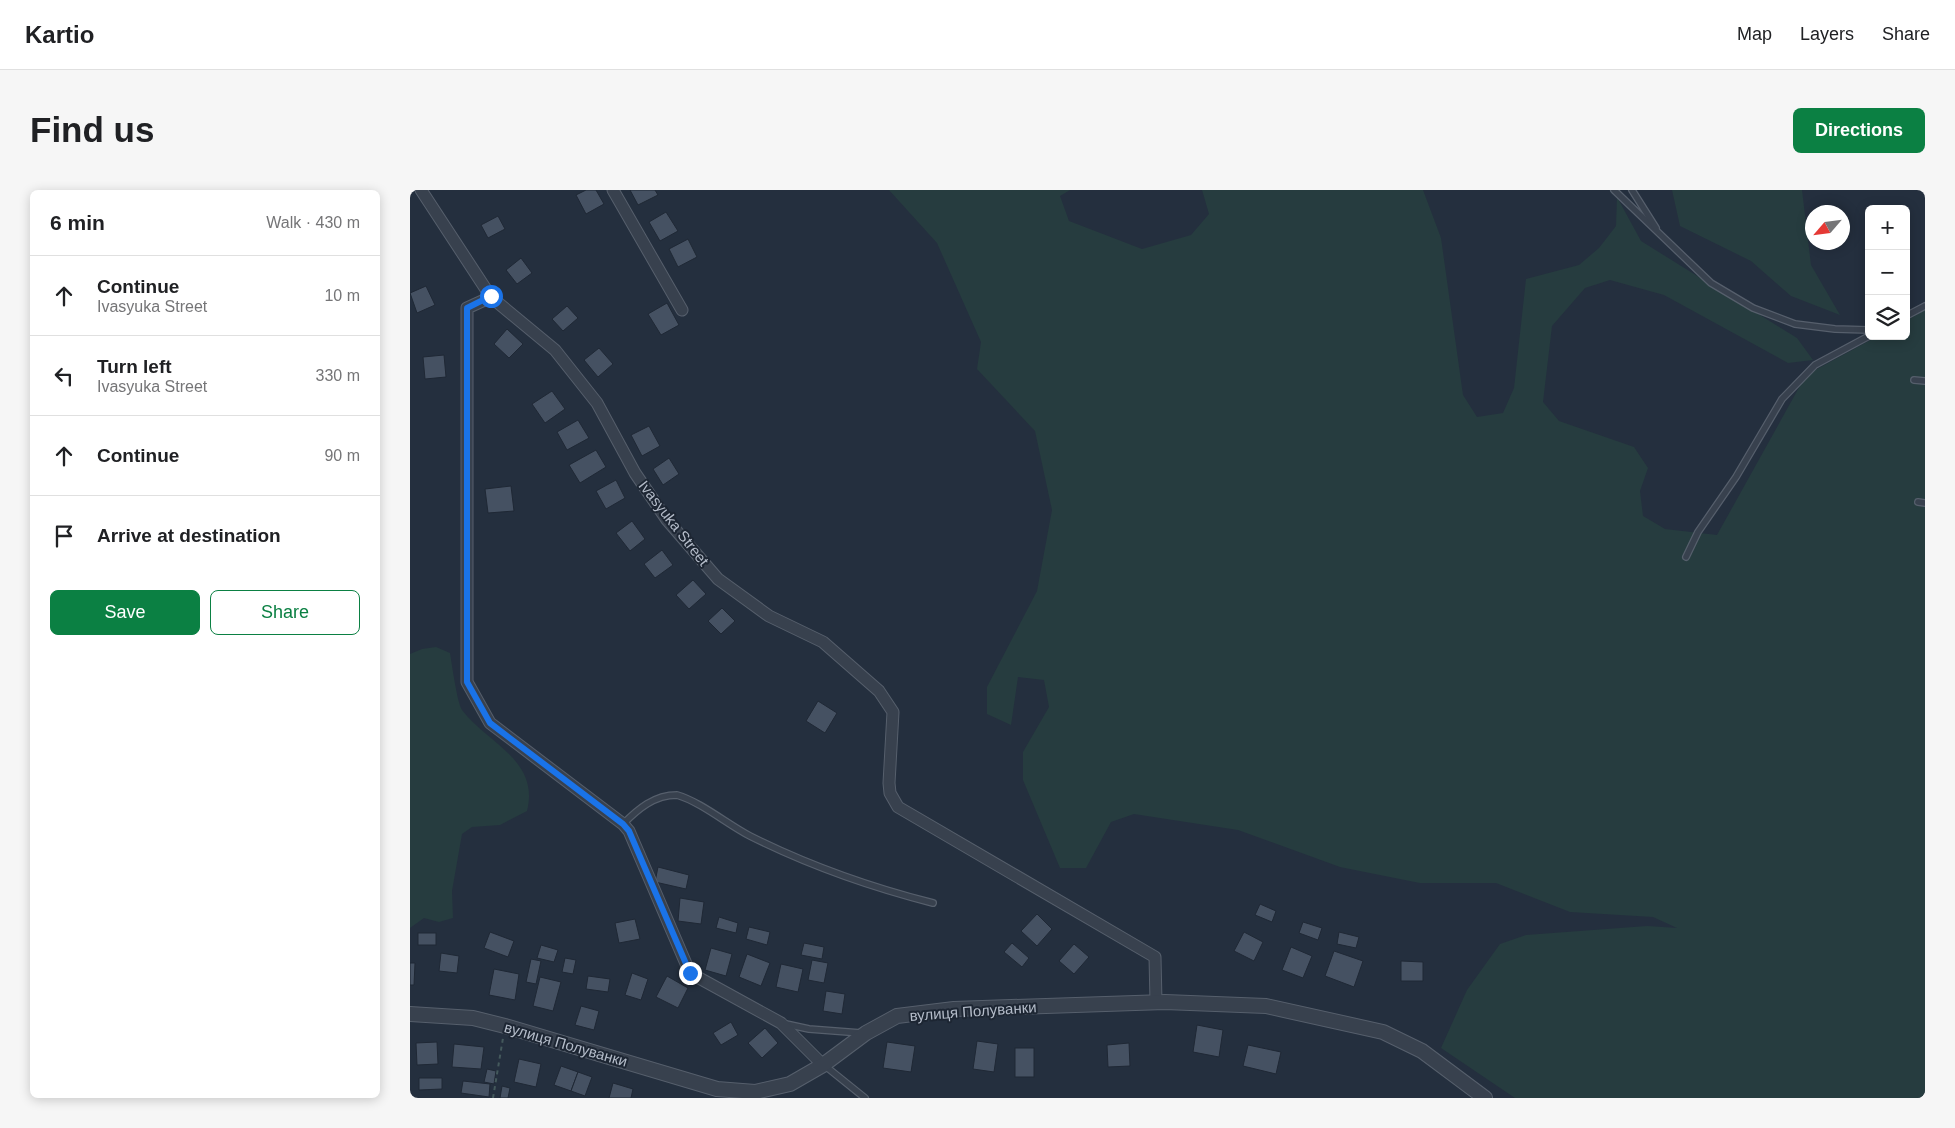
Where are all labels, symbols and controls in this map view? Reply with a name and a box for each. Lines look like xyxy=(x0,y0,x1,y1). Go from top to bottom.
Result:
text: Kartio xyxy=(25,21,94,48)
text: Map xyxy=(1737,24,1772,44)
text: Layers xyxy=(1800,24,1854,44)
text: Share xyxy=(1882,24,1930,44)
button: Directions xyxy=(1793,108,1925,153)
text: Find us xyxy=(30,110,154,149)
north arrow xyxy=(1805,205,1850,250)
map controls xyxy=(1865,205,1910,340)
button: + xyxy=(1865,205,1910,250)
text: 6 min xyxy=(50,211,105,234)
text: Walk · 430 m xyxy=(266,214,360,231)
button: − xyxy=(1865,250,1910,295)
text: Continue xyxy=(97,276,179,297)
icon: ahead xyxy=(50,282,78,310)
route start xyxy=(480,285,503,308)
text: 10 m xyxy=(324,287,360,304)
button: layers xyxy=(1865,295,1910,340)
text: Ivasyuka Street xyxy=(97,298,207,315)
text: Turn left xyxy=(97,356,172,377)
icon: left xyxy=(50,362,78,390)
text: 330 m xyxy=(316,367,360,384)
text: Ivasyuka Street xyxy=(97,378,207,395)
icon: ahead xyxy=(50,442,78,470)
text: Continue xyxy=(97,445,179,466)
text: 90 m xyxy=(324,447,360,464)
street label: Ivasyuka Street xyxy=(635,477,713,570)
icon: arrive xyxy=(50,522,78,550)
text: Arrive at destination xyxy=(97,525,281,546)
button: Save xyxy=(50,590,200,635)
button: Share xyxy=(210,590,360,635)
route end xyxy=(679,962,702,985)
street label: вулиця Полуванки xyxy=(909,998,1037,1024)
street label: вулиця Полуванки xyxy=(502,1018,630,1070)

